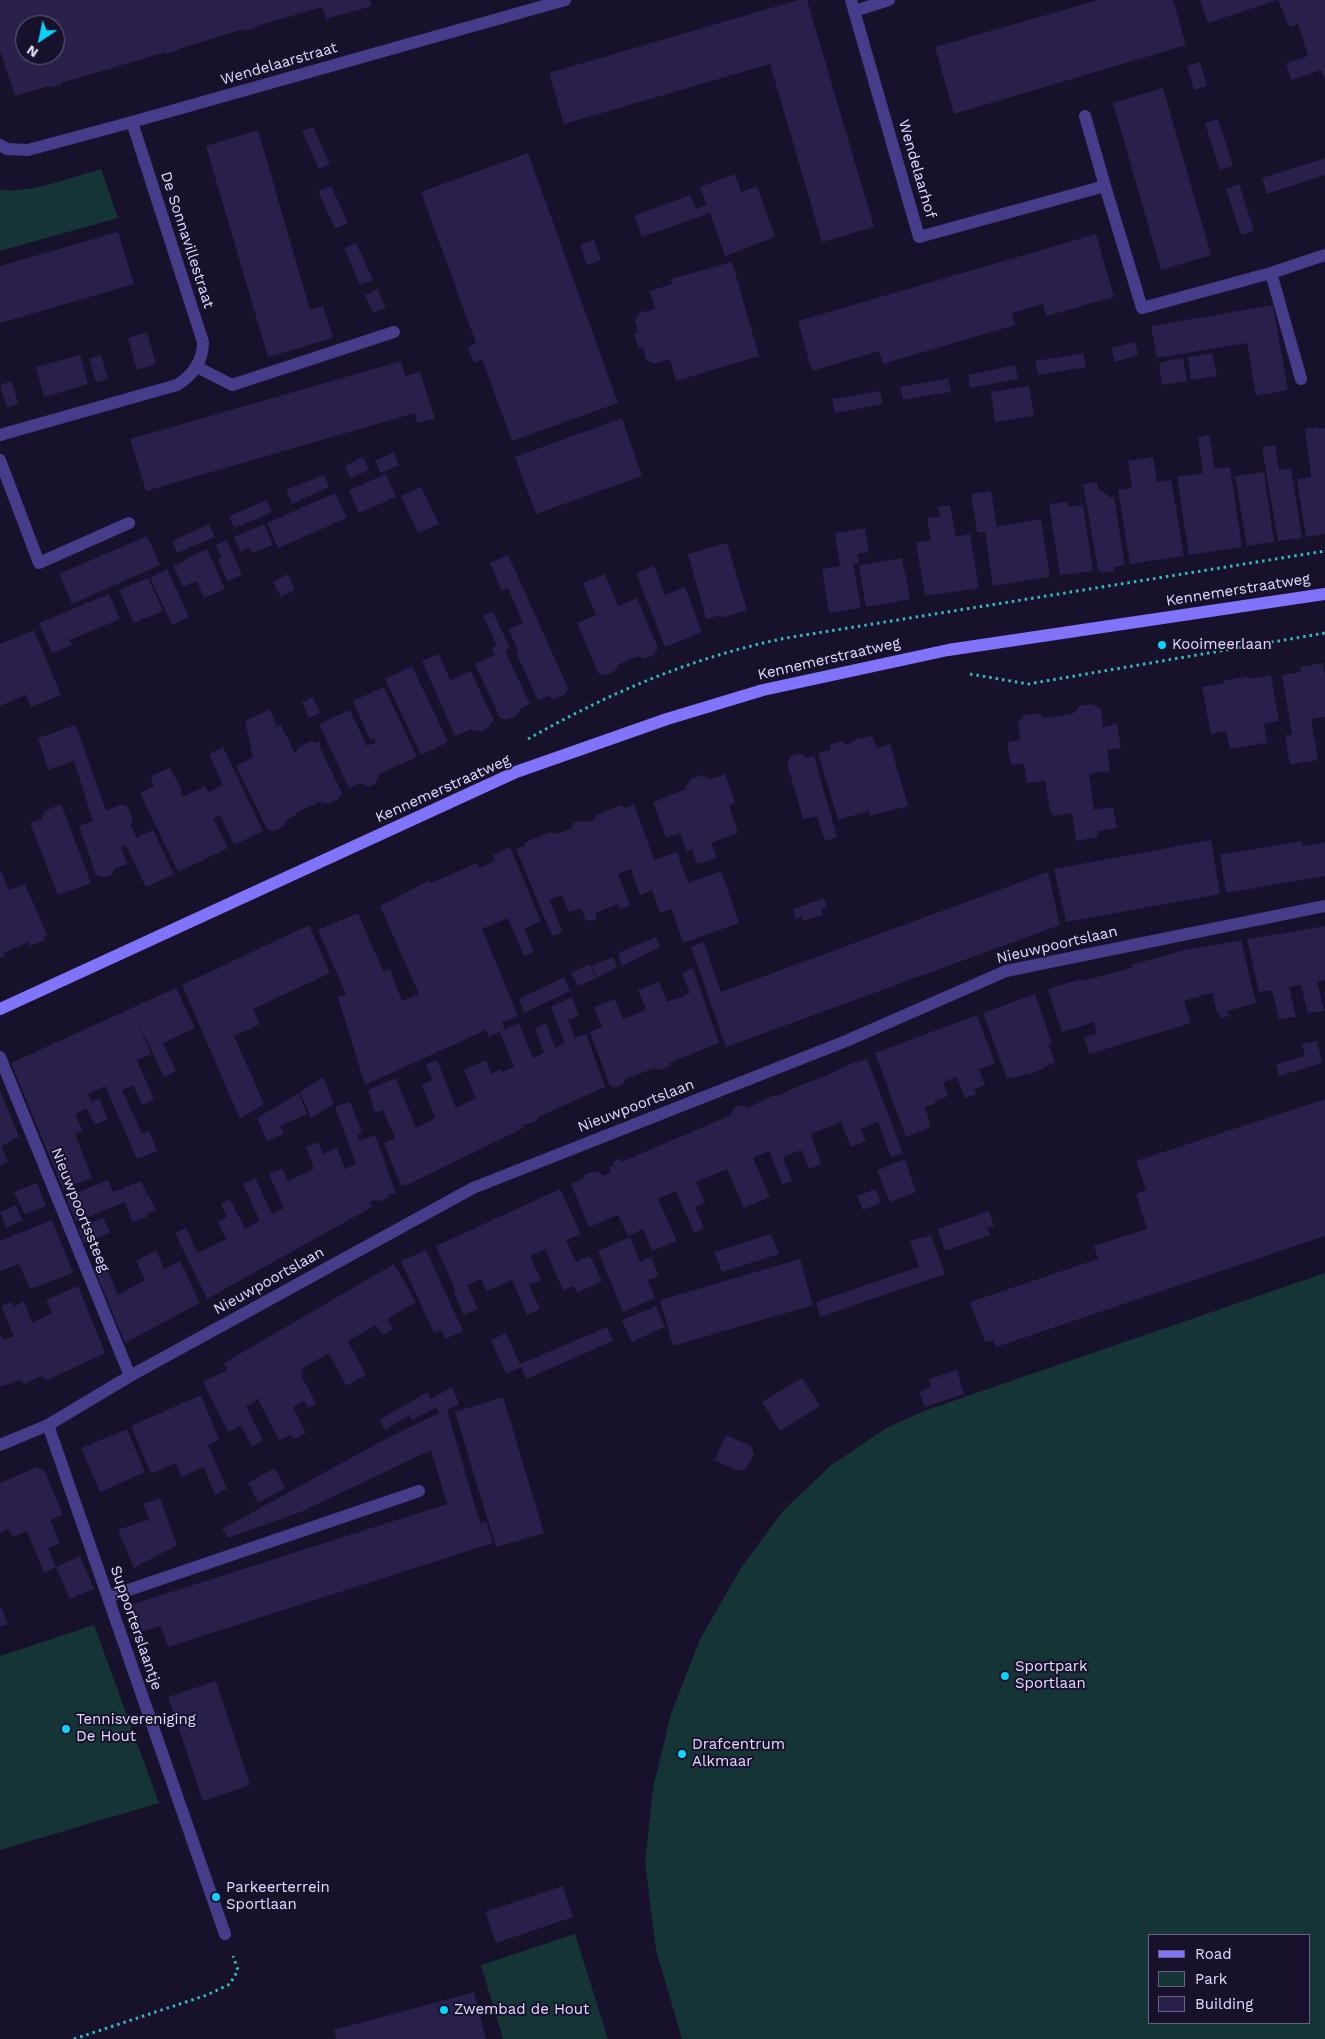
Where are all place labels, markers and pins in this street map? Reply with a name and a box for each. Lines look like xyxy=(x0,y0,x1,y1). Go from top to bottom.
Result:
place label: Kooimeerlaan xyxy=(1172,636,1272,654)
marker: Kooimeerlaan xyxy=(1156,639,1168,651)
place label: Sportpark Sportlaan xyxy=(1015,1658,1087,1693)
marker: Sportpark Sportlaan xyxy=(999,1670,1011,1682)
place label: Tennisvereniging De Hout xyxy=(76,1711,196,1746)
marker: Tennisvereniging De Hout xyxy=(60,1723,72,1735)
place label: Drafcentrum Alkmaar xyxy=(692,1736,785,1771)
marker: Drafcentrum Alkmaar xyxy=(676,1748,688,1760)
place label: Parkeerterrein Sportlaan xyxy=(226,1879,330,1914)
marker: Parkeerterrein Sportlaan xyxy=(210,1891,222,1903)
place label: Zwembad de Hout xyxy=(454,2001,589,2019)
marker: Zwembad de Hout xyxy=(438,2004,450,2016)

